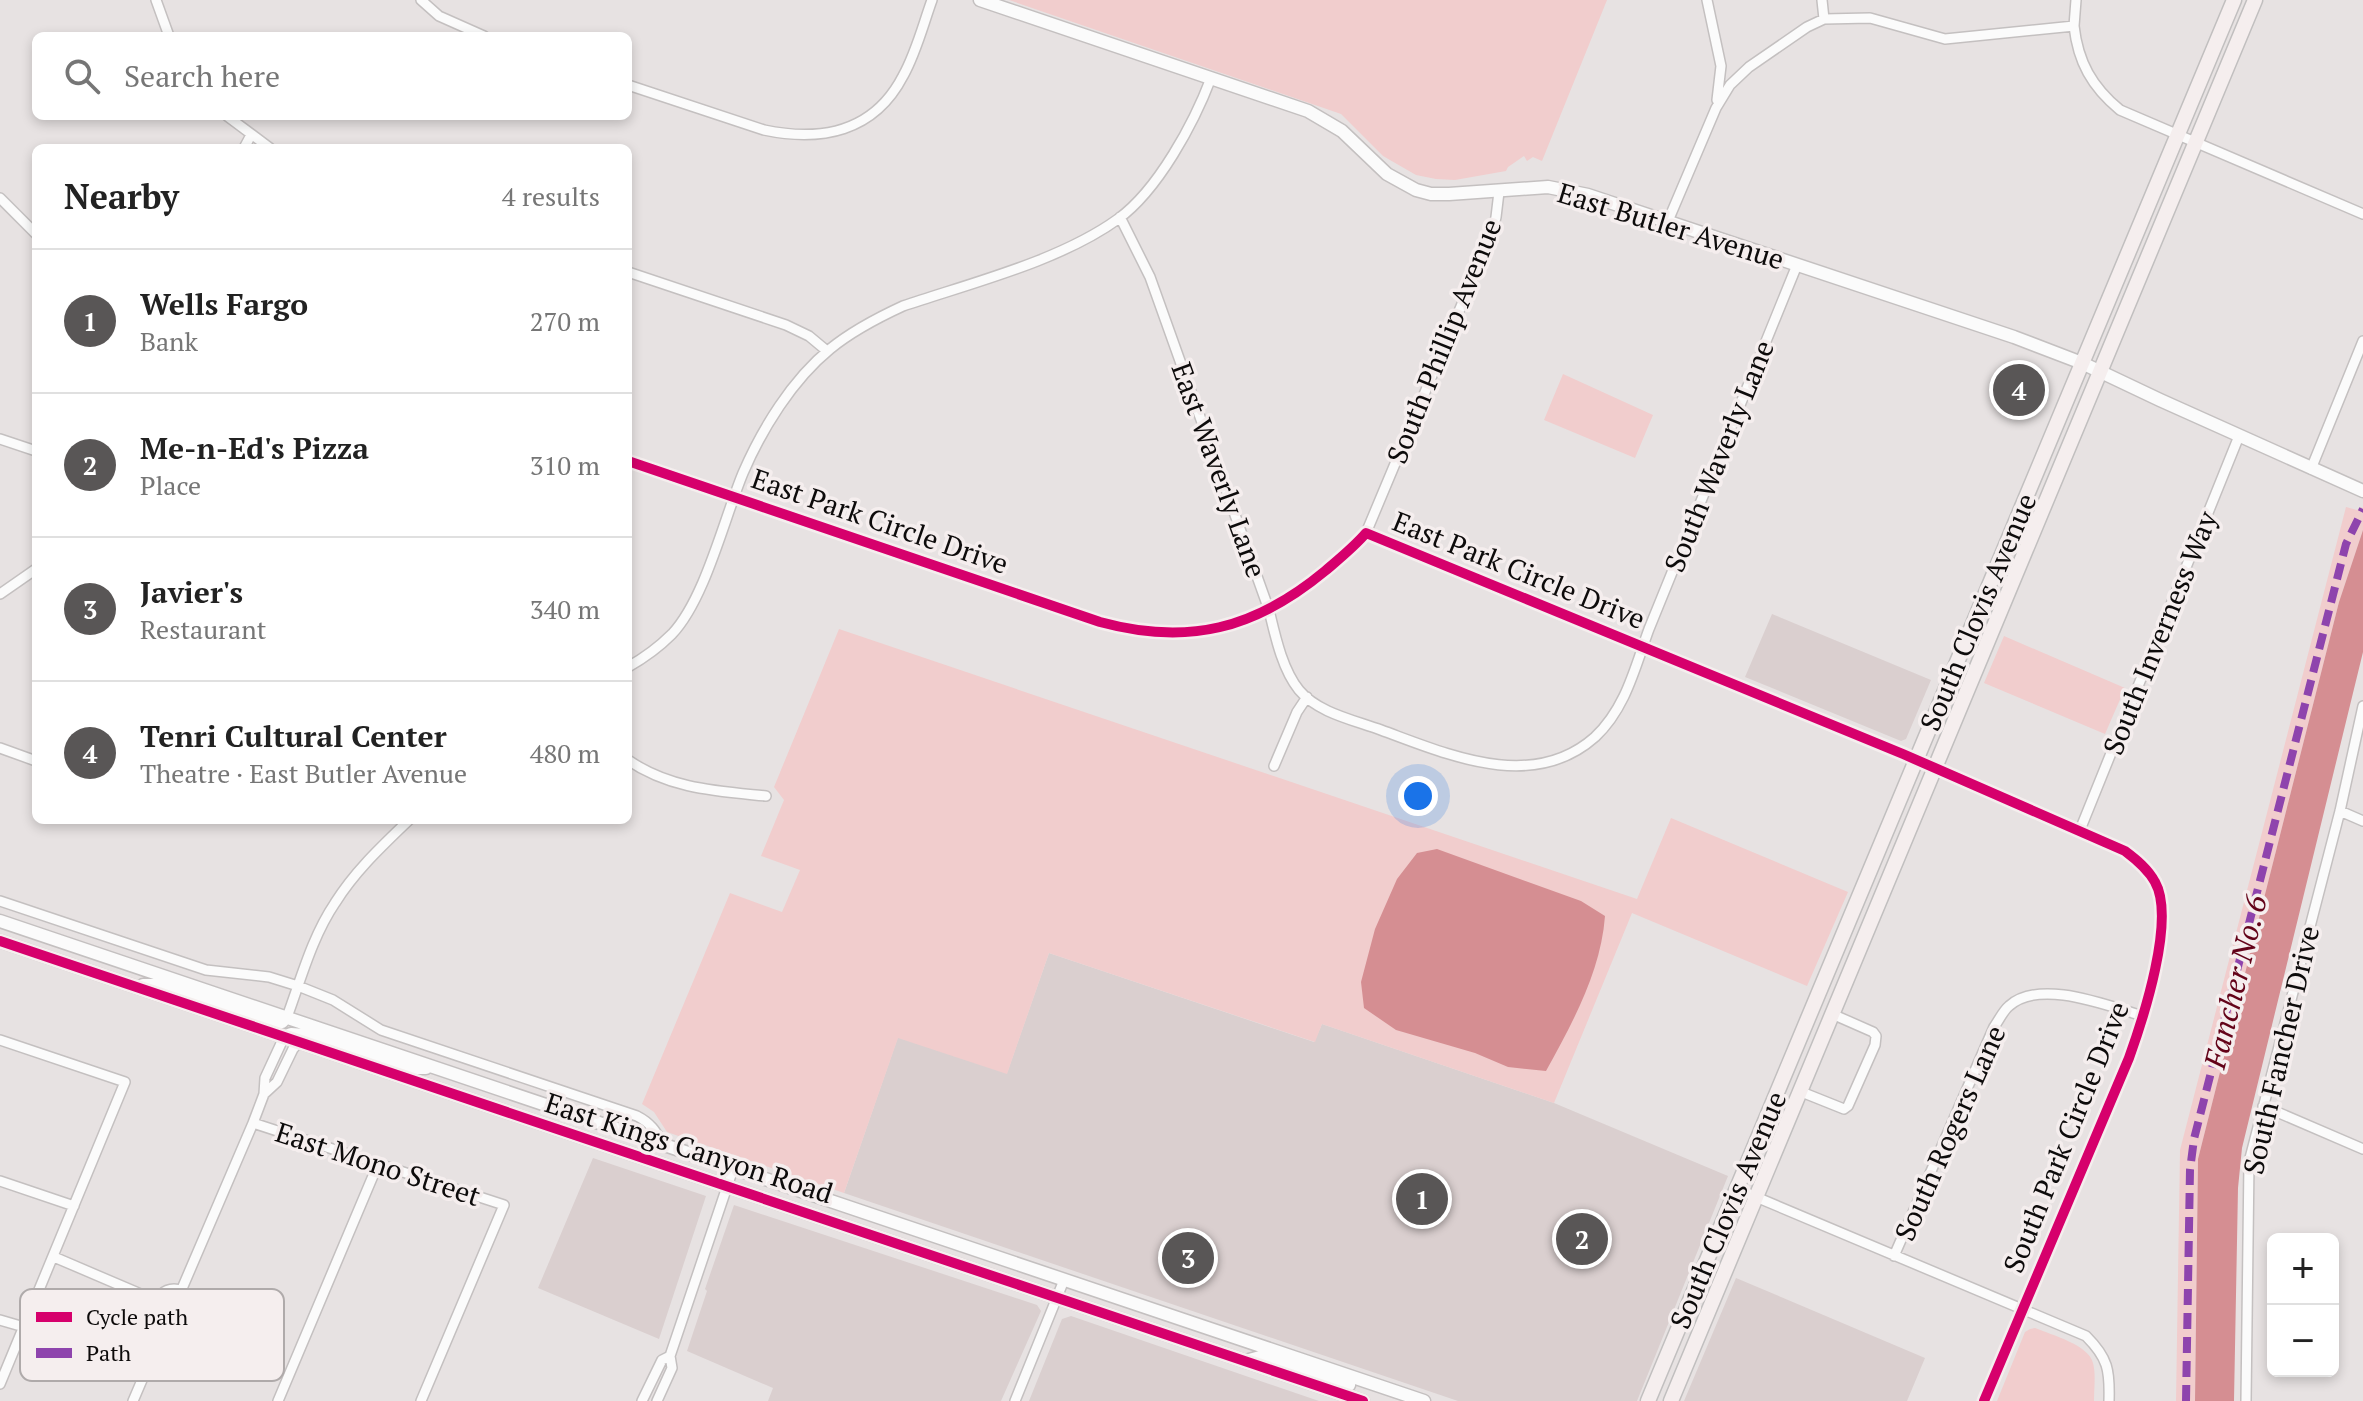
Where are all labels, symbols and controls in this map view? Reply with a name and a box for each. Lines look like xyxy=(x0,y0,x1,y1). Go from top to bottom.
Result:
search box xyxy=(32,32,632,120)
icon: search xyxy=(60,54,104,98)
text: Search here xyxy=(124,56,280,96)
text: Nearby xyxy=(64,174,179,219)
street label: East Butler Avenue xyxy=(1554,174,1789,278)
text: 4 results xyxy=(502,179,600,213)
street label: South Phillip Avenue xyxy=(1378,213,1510,469)
text: Wells Fargo xyxy=(140,284,308,324)
text: 1 xyxy=(83,304,97,338)
text: 270 m xyxy=(530,304,600,338)
text: Bank xyxy=(140,324,198,358)
street label: South Waverly Lane xyxy=(1655,334,1782,577)
street label: East Waverly Lane xyxy=(1163,357,1276,583)
pin: 4 xyxy=(1993,360,2045,420)
text: Me-n-Ed's Pizza xyxy=(140,428,369,468)
text: 2 xyxy=(83,448,97,482)
text: 310 m xyxy=(530,448,600,482)
street label: East Park Circle Drive xyxy=(747,459,1013,582)
text: Place xyxy=(140,468,201,502)
street label: South Clovis Avenue xyxy=(1911,488,2044,736)
street label: East Park Circle Drive xyxy=(1388,502,1651,637)
street label: South Inverness Way xyxy=(2094,505,2226,760)
text: Javier's xyxy=(140,572,243,612)
text: 3 xyxy=(83,592,97,626)
text: 340 m xyxy=(530,592,600,626)
text: Restaurant xyxy=(140,612,266,646)
text: Tenri Cultural Center xyxy=(140,716,447,756)
text: 4 xyxy=(83,736,97,770)
text: 480 m xyxy=(530,736,600,770)
text: Theatre · East Butler Avenue xyxy=(140,756,467,790)
your location xyxy=(1398,776,1438,816)
water label: Fancher No. 6 xyxy=(2194,891,2276,1074)
street label: South Fancher Drive xyxy=(2234,922,2327,1178)
street label: South Park Circle Drive xyxy=(1994,996,2137,1278)
street label: South Rogers Lane xyxy=(1886,1019,2014,1246)
street label: East Kings Canyon Road xyxy=(541,1084,838,1212)
street label: South Clovis Avenue xyxy=(1661,1086,1794,1334)
street label: East Mono Street xyxy=(271,1113,486,1214)
pin: 1 xyxy=(1396,1169,1448,1229)
pin: 2 xyxy=(1556,1209,1608,1269)
pin: 3 xyxy=(1162,1228,1214,1288)
map controls xyxy=(2267,1233,2339,1377)
button: + xyxy=(2267,1233,2339,1305)
legend xyxy=(20,1289,284,1381)
text: Cycle path xyxy=(86,1302,188,1331)
button: − xyxy=(2267,1305,2339,1377)
text: Path xyxy=(86,1338,131,1367)

